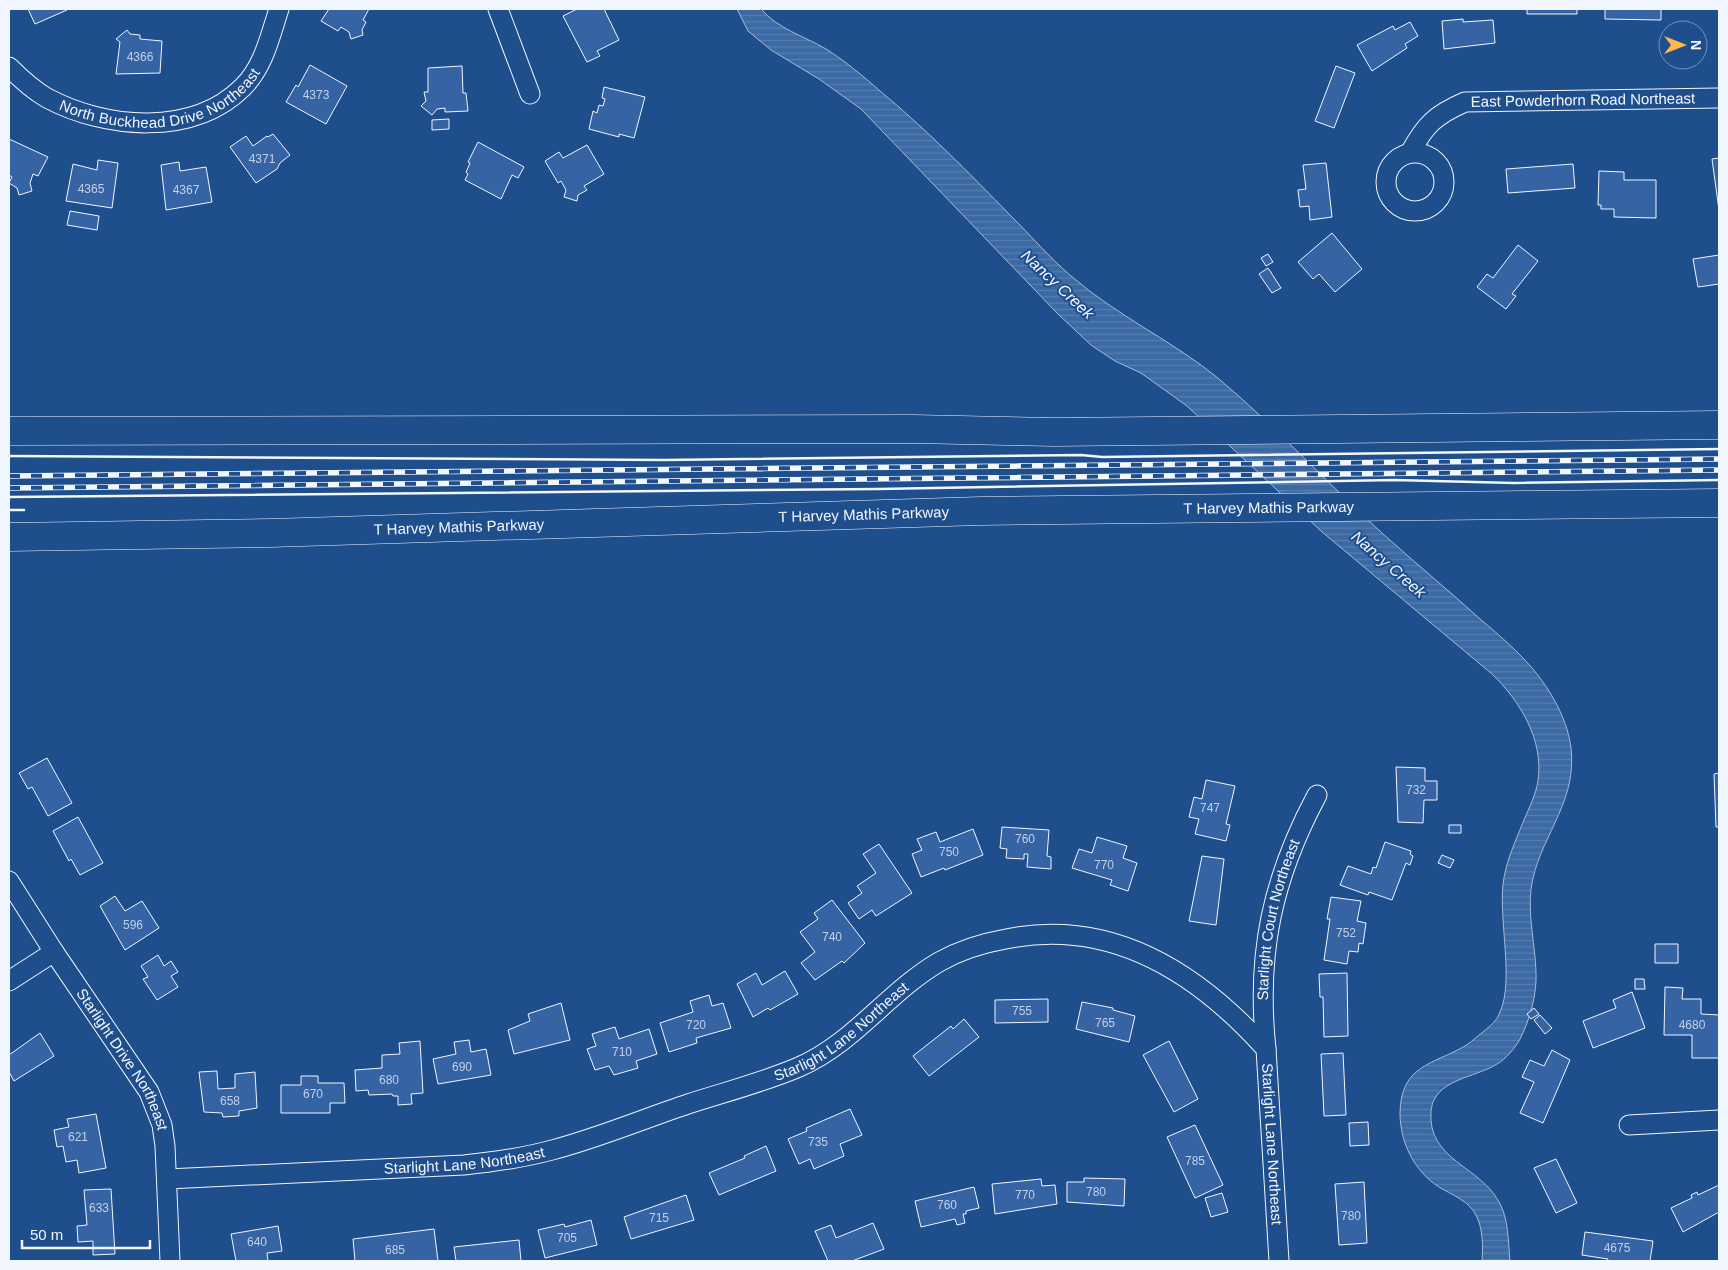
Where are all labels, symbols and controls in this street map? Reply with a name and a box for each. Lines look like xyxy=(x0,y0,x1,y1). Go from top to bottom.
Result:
north arrow xyxy=(1658,20,1708,70)
text: N xyxy=(1688,40,1704,50)
house number: 4366 xyxy=(127,50,154,64)
street label: North Buckhead Drive Northeast xyxy=(57,64,263,131)
house number: 4373 xyxy=(303,88,330,102)
street label: East Powderhorn Road Northeast xyxy=(1471,89,1696,110)
house number: 4371 xyxy=(249,152,276,166)
house number: 4365 xyxy=(78,182,105,196)
house number: 4367 xyxy=(173,183,200,197)
water label: Nancy Creek xyxy=(1018,247,1098,323)
street label: T Harvey Mathis Parkway xyxy=(1183,498,1355,517)
street label: T Harvey Mathis Parkway xyxy=(778,503,950,525)
street label: T Harvey Mathis Parkway xyxy=(373,516,545,538)
water label: Nancy Creek xyxy=(1348,528,1430,602)
house number: 732 xyxy=(1406,783,1426,797)
house number: 747 xyxy=(1200,801,1220,815)
house number: 760 xyxy=(1015,832,1035,846)
street label: Starlight Court Northeast xyxy=(1254,836,1303,1001)
house number: 750 xyxy=(939,845,959,859)
house number: 770 xyxy=(1094,858,1114,872)
house number: 596 xyxy=(123,918,143,932)
house number: 752 xyxy=(1336,926,1356,940)
house number: 740 xyxy=(822,930,842,944)
street label: Starlight Lane Northeast xyxy=(771,978,912,1084)
street label: Starlight Drive Northeast xyxy=(73,985,172,1132)
house number: 755 xyxy=(1012,1004,1032,1018)
house number: 765 xyxy=(1095,1016,1115,1030)
house number: 720 xyxy=(686,1018,706,1032)
house number: 4680 xyxy=(1679,1018,1706,1032)
house number: 710 xyxy=(612,1045,632,1059)
house number: 690 xyxy=(452,1060,472,1074)
street label: Starlight Lane Northeast xyxy=(1259,1063,1286,1226)
house number: 680 xyxy=(379,1073,399,1087)
house number: 670 xyxy=(303,1087,323,1101)
house number: 658 xyxy=(220,1094,240,1108)
house number: 621 xyxy=(68,1130,88,1144)
house number: 735 xyxy=(808,1135,828,1149)
street label: Starlight Lane Northeast xyxy=(383,1143,547,1177)
house number: 785 xyxy=(1185,1154,1205,1168)
house number: 780 xyxy=(1086,1185,1106,1199)
house number: 770 xyxy=(1015,1188,1035,1202)
house number: 760 xyxy=(937,1198,957,1212)
house number: 633 xyxy=(89,1201,109,1215)
house number: 780 xyxy=(1341,1209,1361,1223)
house number: 715 xyxy=(649,1211,669,1225)
scale bar xyxy=(22,1218,150,1250)
text: 50 m xyxy=(30,1226,63,1243)
house number: 705 xyxy=(557,1231,577,1245)
house number: 640 xyxy=(247,1235,267,1249)
house number: 4675 xyxy=(1604,1241,1631,1255)
house number: 685 xyxy=(385,1243,405,1257)

